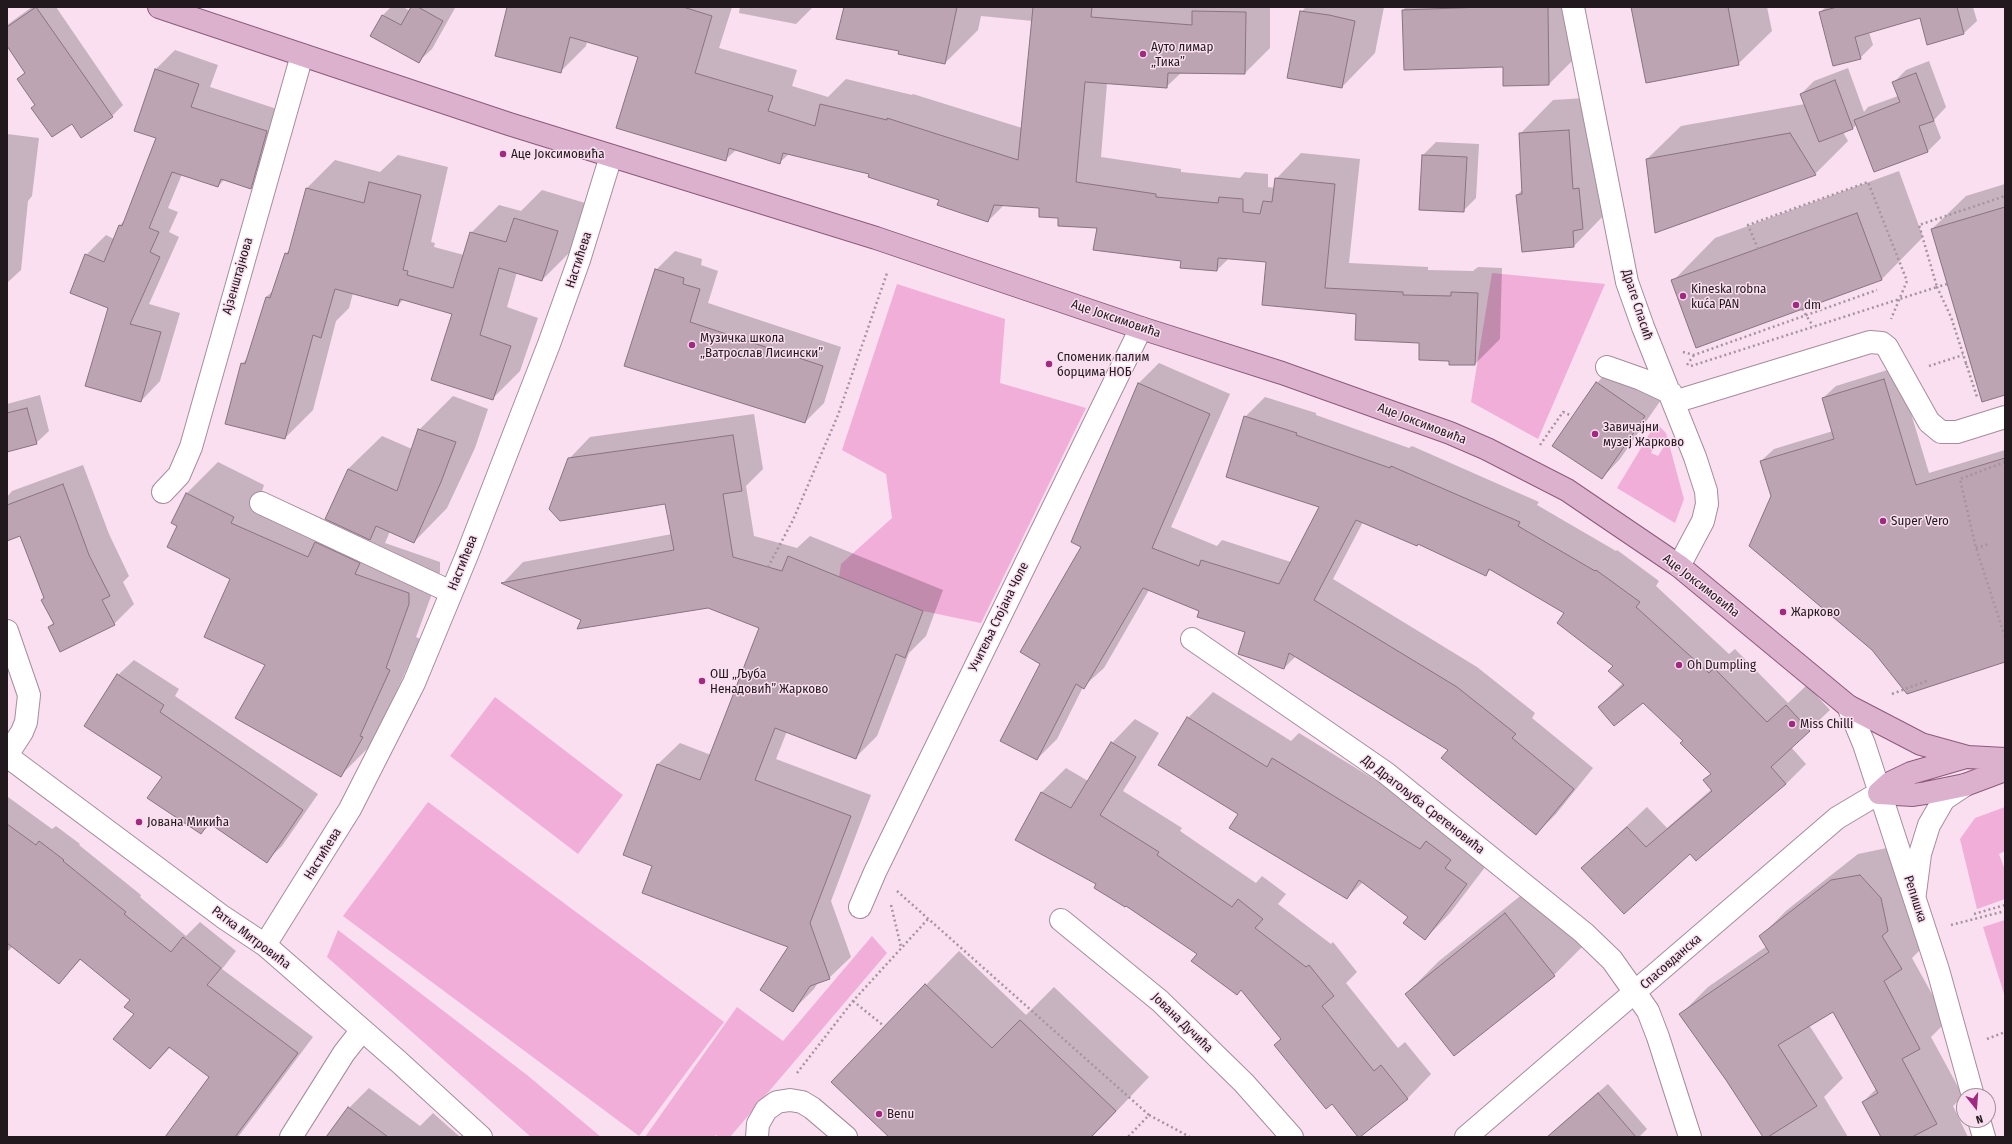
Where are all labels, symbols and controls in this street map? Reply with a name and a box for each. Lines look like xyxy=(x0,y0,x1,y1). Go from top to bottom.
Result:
place label: Ауто лимар „Тика” xyxy=(1151,39,1213,70)
marker: Ауто лимар „Тика” xyxy=(1138,49,1148,59)
place label: Аце Јоксимовића xyxy=(511,146,605,162)
marker: Аце Јоксимовића xyxy=(498,149,508,159)
street label: Настићева xyxy=(563,230,595,290)
street label: Ајзенштајнова xyxy=(220,236,256,316)
street label: Драге Спасић xyxy=(1618,268,1656,342)
place label: Kineska robna kuća PAN xyxy=(1691,281,1766,312)
marker: Kineska robna kuća PAN xyxy=(1678,291,1688,301)
street label: Аце Јоксимовића xyxy=(1069,296,1163,342)
place label: dm xyxy=(1804,297,1821,313)
marker: dm xyxy=(1791,300,1801,310)
place label: Музичка школа „Ватрослав Лисински” xyxy=(700,330,823,361)
marker: Музичка школа „Ватрослав Лисински” xyxy=(687,340,697,350)
place label: Споменик палим борцима НОБ xyxy=(1057,349,1149,380)
marker: Споменик палим борцима НОБ xyxy=(1044,359,1054,369)
street label: Аце Јоксимовића xyxy=(1376,400,1468,448)
place label: Завичајни музеј Жарково xyxy=(1603,419,1684,450)
marker: Завичајни музеј Жарково xyxy=(1590,429,1600,439)
place label: Super Vero xyxy=(1891,513,1949,529)
marker: Super Vero xyxy=(1878,516,1888,526)
street label: Настићева xyxy=(445,533,481,593)
street label: Аце Јоксимовића xyxy=(1659,551,1743,621)
street label: Учитеља Стојана Чоле xyxy=(966,560,1032,674)
place label: Жарково xyxy=(1791,604,1840,620)
marker: Жарково xyxy=(1778,607,1788,617)
place label: Oh Dumpling xyxy=(1687,657,1756,673)
marker: Oh Dumpling xyxy=(1674,660,1684,670)
place label: ОШ „Љуба Ненадовић” Жарково xyxy=(710,666,828,697)
marker: ОШ „Љуба Ненадовић” Жарково xyxy=(697,676,707,686)
place label: Miss Chilli xyxy=(1800,716,1853,732)
marker: Miss Chilli xyxy=(1787,719,1797,729)
street label: Др Драгољуба Сретеновића xyxy=(1359,752,1487,858)
place label: Јована Микића xyxy=(147,814,229,830)
marker: Јована Микића xyxy=(134,817,144,827)
street label: Настићева xyxy=(301,825,345,883)
street label: Репишка xyxy=(1900,874,1930,924)
street label: Ратка Митровића xyxy=(208,903,294,973)
street label: Спасовданска xyxy=(1637,931,1705,993)
street label: Јована Дучића xyxy=(1148,990,1216,1056)
north arrow xyxy=(1956,1088,1996,1128)
place label: Benu xyxy=(887,1106,914,1122)
marker: Benu xyxy=(874,1109,884,1119)
text: N xyxy=(1974,1112,1984,1126)

